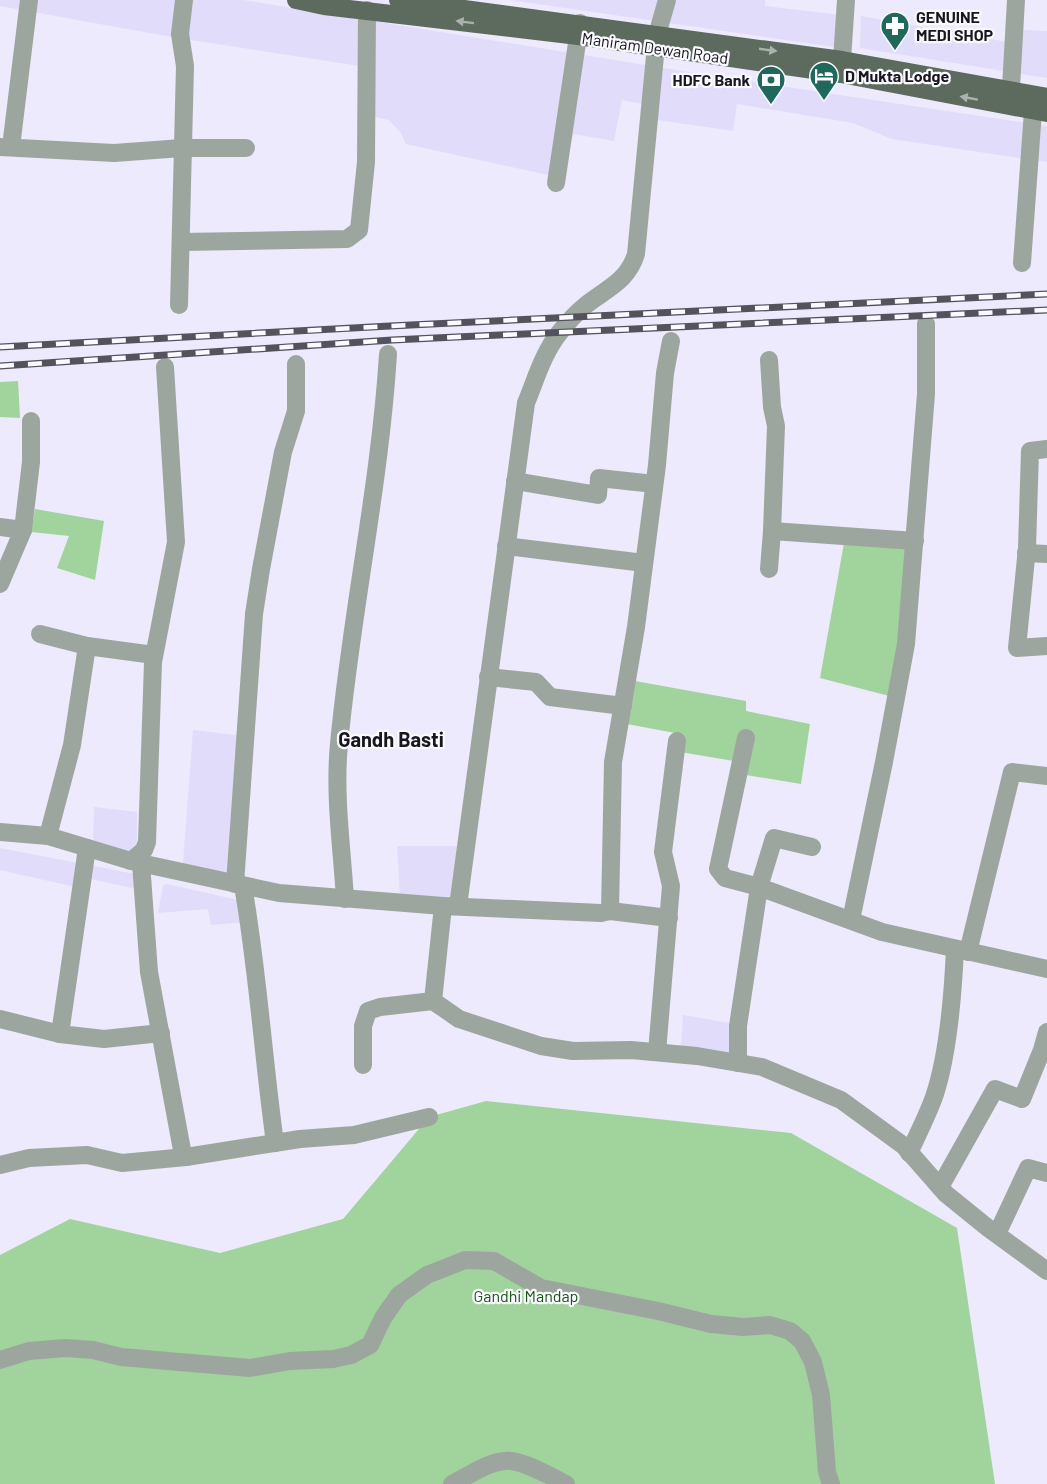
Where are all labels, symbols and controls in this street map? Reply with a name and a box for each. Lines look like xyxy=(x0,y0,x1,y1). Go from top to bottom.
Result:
place label: GENUINE MEDI SHOP xyxy=(916,7,994,44)
pharmacy icon: GENUINE MEDI SHOP xyxy=(879,10,911,52)
one-way arrow xyxy=(455,18,474,27)
street label: Maniram Dewan Road xyxy=(581,28,730,67)
one-way arrow xyxy=(759,46,778,55)
hotel icon: D Mukta Lodge xyxy=(808,60,840,102)
bank icon: HDFC Bank xyxy=(755,64,787,106)
place label: D Mukta Lodge xyxy=(845,66,950,85)
place label: HDFC Bank xyxy=(673,70,750,89)
one-way arrow xyxy=(959,93,978,102)
district label: Gandh Basti xyxy=(338,727,444,751)
park label: Gandhi Mandap xyxy=(474,1286,578,1305)

